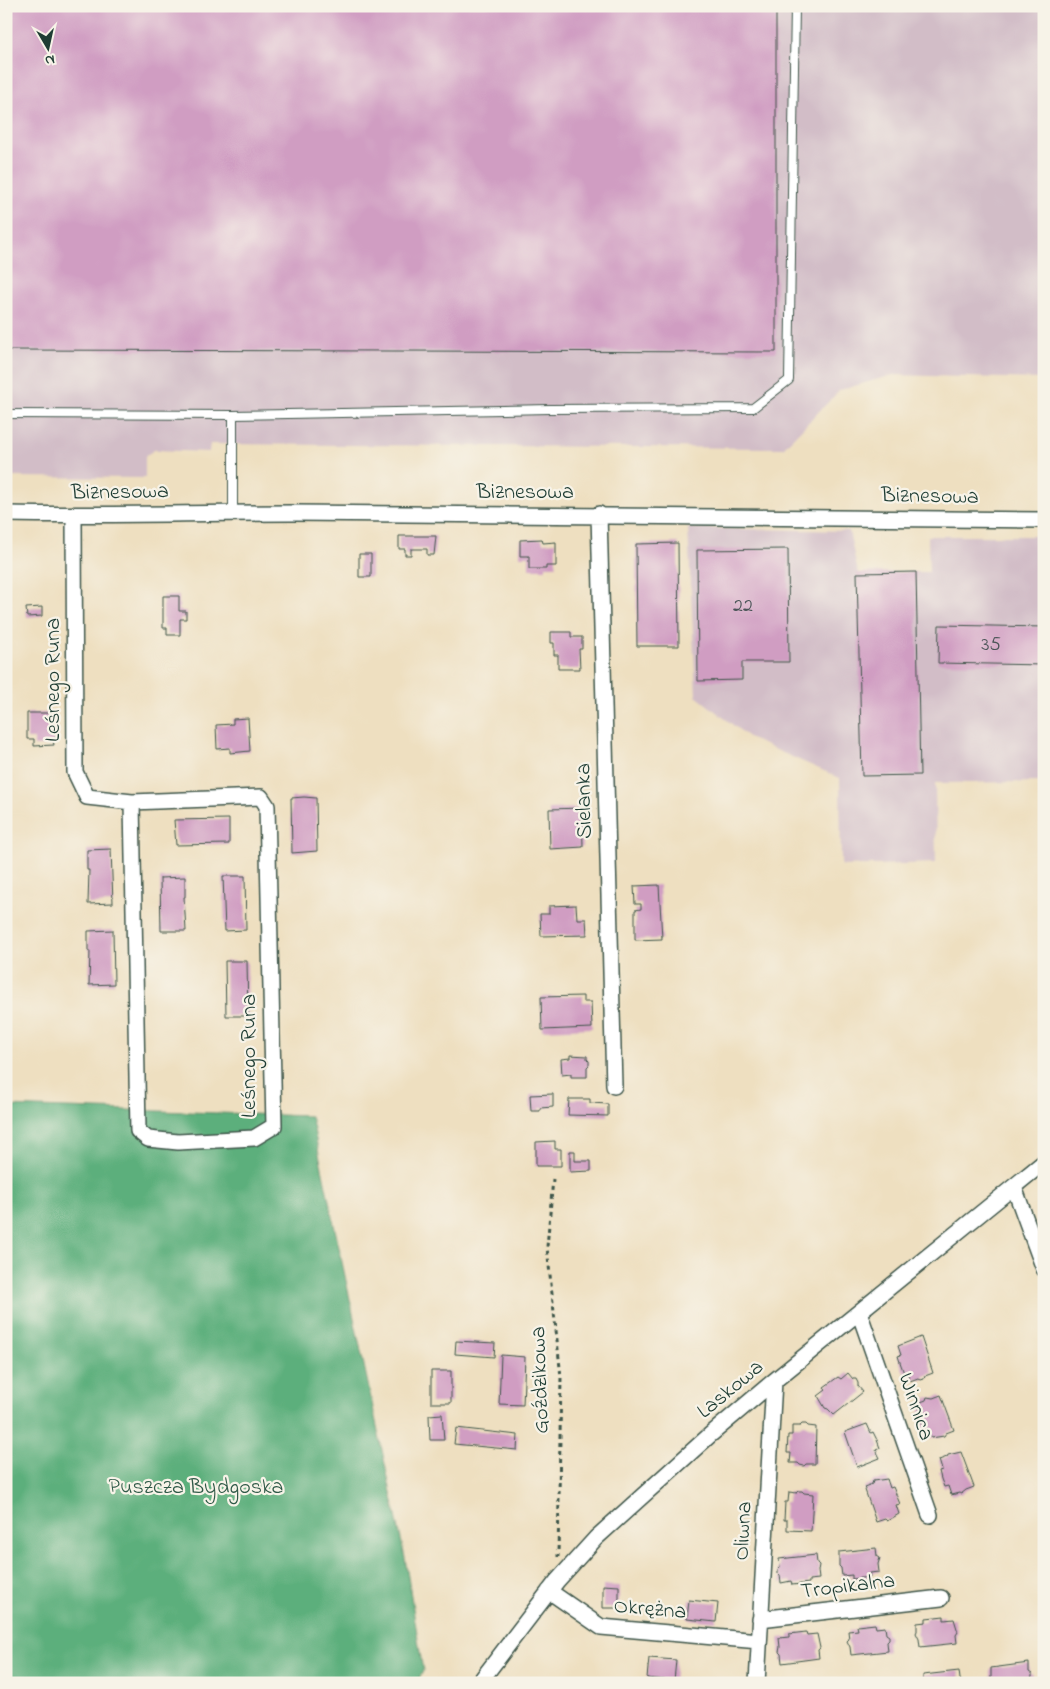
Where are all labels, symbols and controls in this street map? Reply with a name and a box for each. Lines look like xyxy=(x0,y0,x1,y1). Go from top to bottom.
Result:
north arrow xyxy=(22,22,72,72)
text: N xyxy=(43,48,56,70)
street label: Biznesowa xyxy=(70,476,169,510)
street label: Biznesowa xyxy=(475,477,574,509)
street label: Biznesowa xyxy=(880,480,979,514)
house number: 22 xyxy=(733,592,753,621)
street label: Leśnego Runa xyxy=(38,618,71,742)
house number: 35 xyxy=(981,631,1001,660)
street label: Sielanka xyxy=(568,763,602,839)
street label: Leśnego Runa xyxy=(234,994,267,1118)
street label: Goździkowa xyxy=(523,1326,559,1434)
street label: Laskowa xyxy=(691,1352,771,1428)
street label: Winnica xyxy=(889,1369,941,1445)
park label: Puszcza Bydgoska xyxy=(109,1472,283,1505)
street label: Oliwna xyxy=(726,1501,762,1561)
street label: Tropikalna xyxy=(799,1565,897,1609)
street label: Okrężna xyxy=(612,1591,688,1629)

